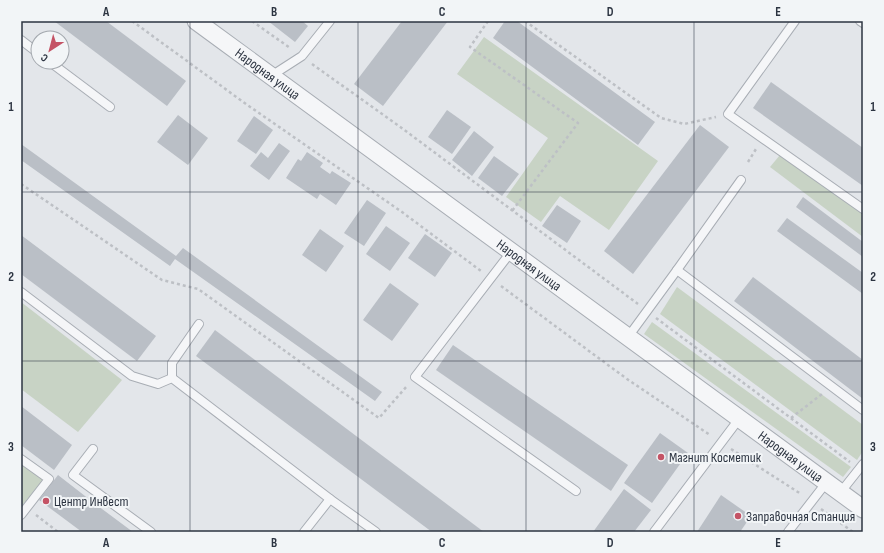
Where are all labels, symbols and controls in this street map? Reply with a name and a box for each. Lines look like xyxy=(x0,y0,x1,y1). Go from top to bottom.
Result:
text: A xyxy=(102,4,110,20)
text: B xyxy=(271,4,277,20)
text: C xyxy=(439,4,446,20)
text: D xyxy=(607,4,614,20)
text: E xyxy=(775,4,781,20)
north arrow xyxy=(30,30,70,70)
street label: Народная улица xyxy=(232,44,304,103)
text: С xyxy=(38,51,51,65)
text: 1 xyxy=(8,99,14,115)
text: 1 xyxy=(870,99,876,115)
street label: Народная улица xyxy=(494,235,565,294)
text: 2 xyxy=(8,269,14,285)
text: 2 xyxy=(870,269,876,285)
street label: Народная улица xyxy=(755,427,827,486)
text: 3 xyxy=(8,439,14,455)
text: 3 xyxy=(870,439,876,455)
place label: Магнит Косметик xyxy=(669,449,762,466)
marker: Магнит Косметик xyxy=(656,452,666,462)
place label: Центр Инвест xyxy=(54,493,128,510)
marker: Центр Инвест xyxy=(41,496,51,506)
place label: Заправочная Станция xyxy=(746,508,855,525)
marker: Заправочная Станция xyxy=(733,511,743,521)
text: A xyxy=(102,535,110,551)
text: B xyxy=(271,535,277,551)
text: C xyxy=(439,535,446,551)
text: D xyxy=(607,535,614,551)
text: E xyxy=(775,535,781,551)

